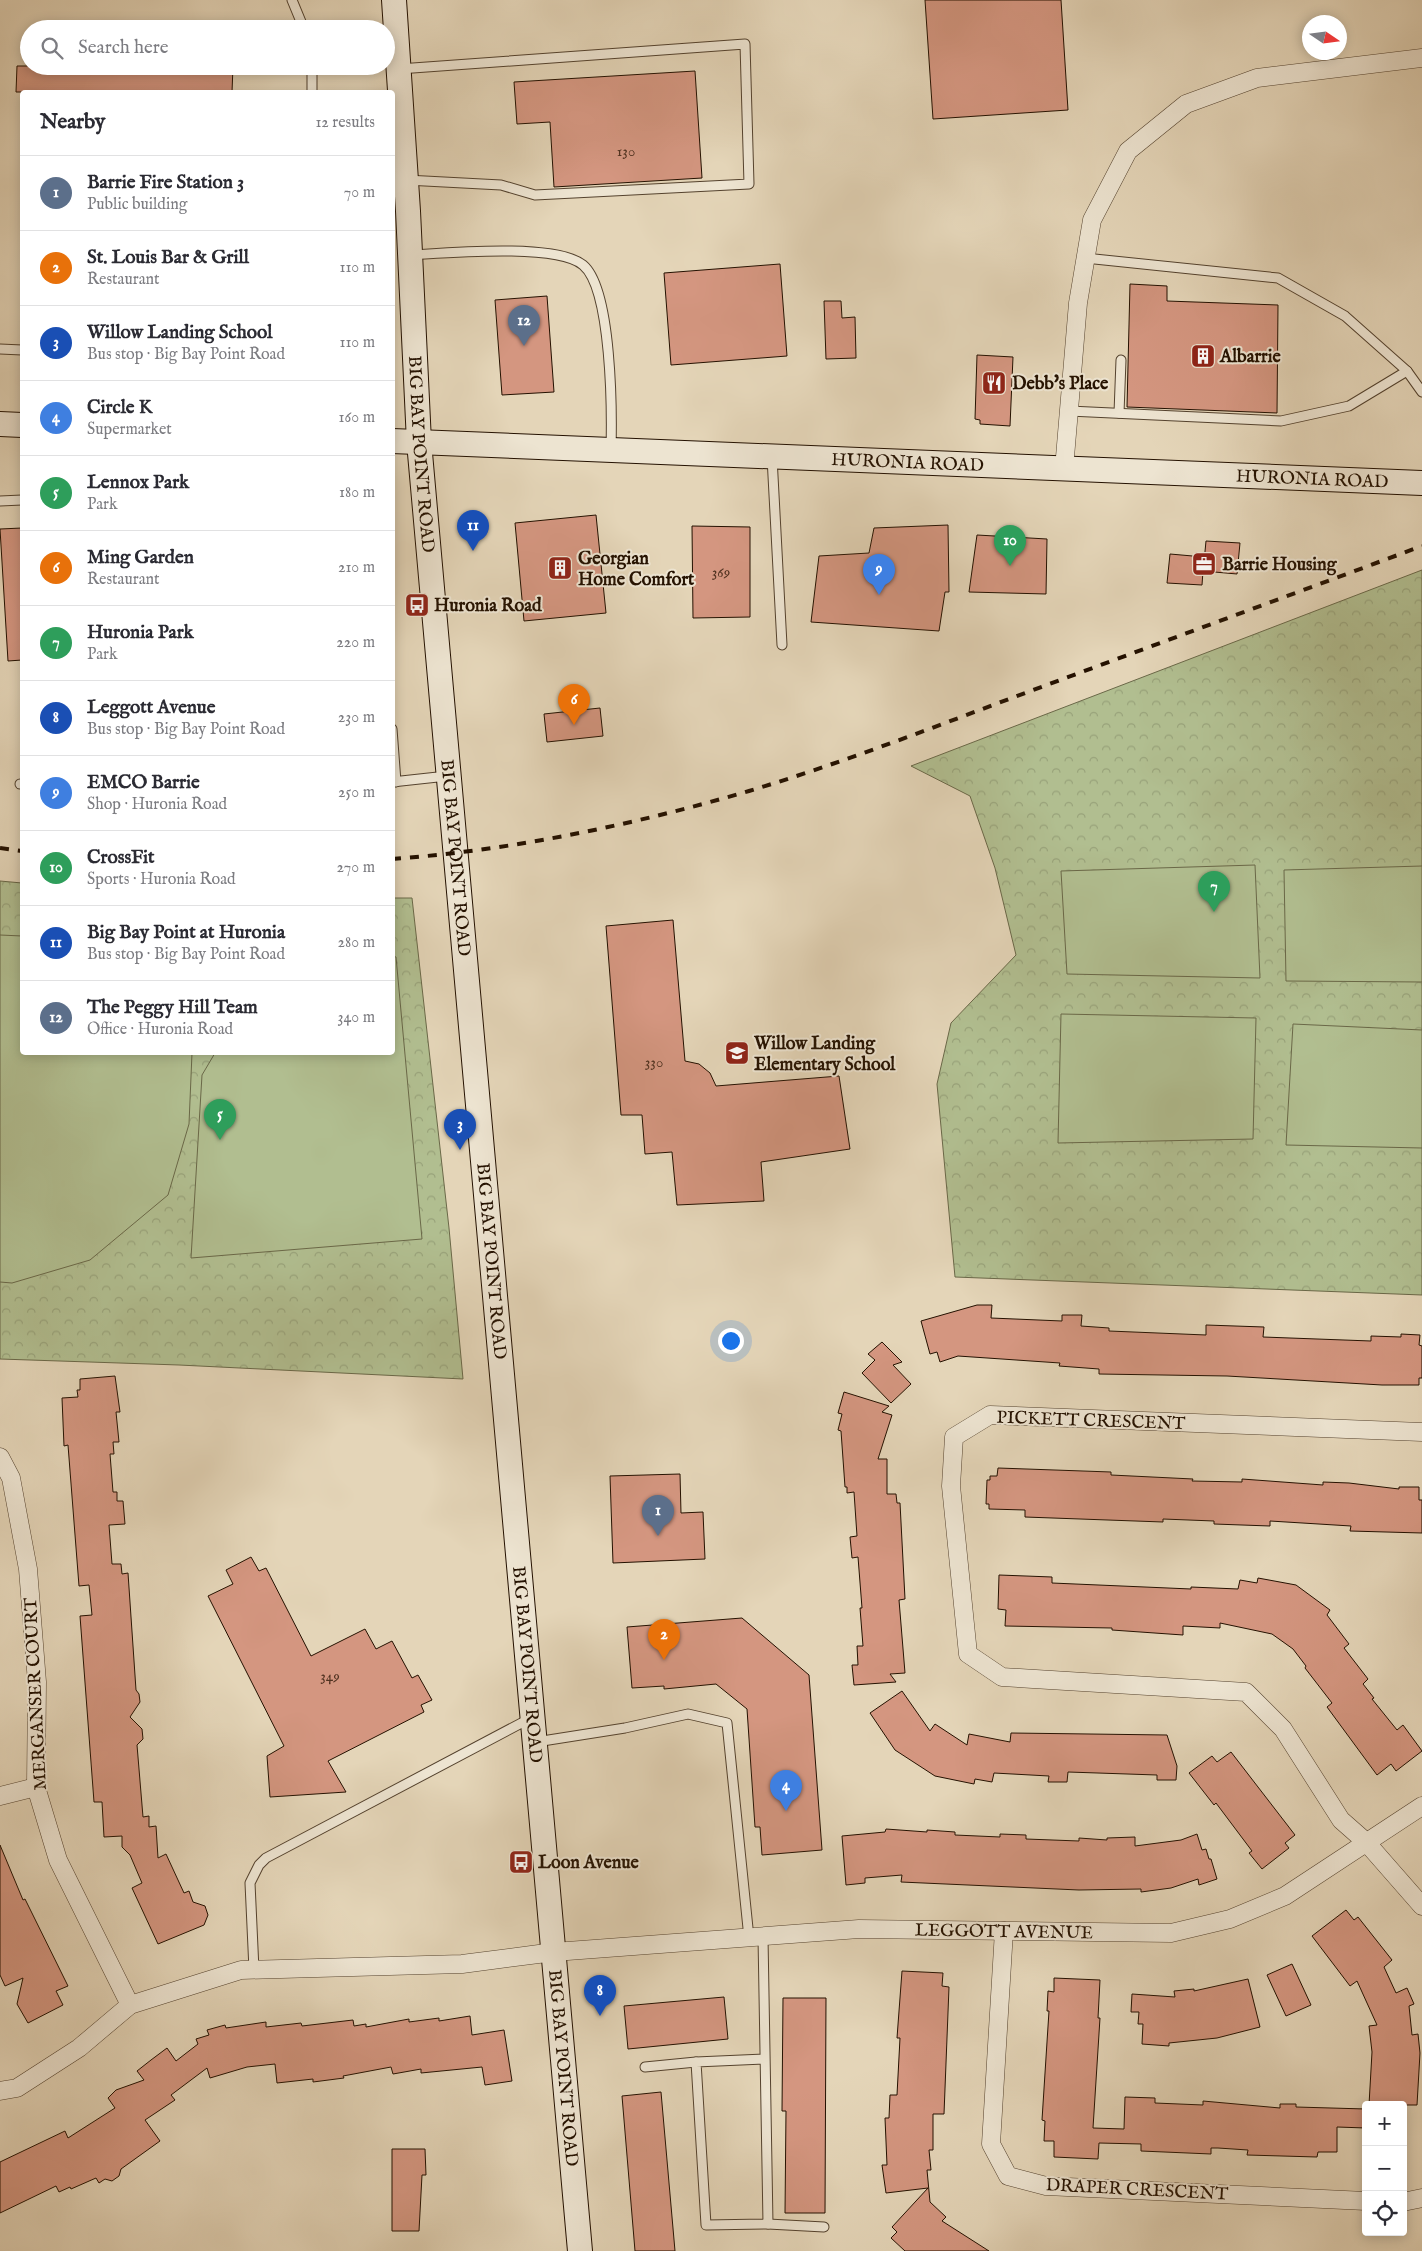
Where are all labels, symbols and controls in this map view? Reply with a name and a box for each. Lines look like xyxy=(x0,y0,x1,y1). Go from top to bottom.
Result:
north arrow xyxy=(1302,15,1347,60)
search box xyxy=(20,20,395,75)
icon: search xyxy=(38,34,66,62)
text: Search here xyxy=(78,36,169,60)
text: Nearby xyxy=(40,109,105,136)
text: 12 results xyxy=(315,113,375,133)
house number: 130 xyxy=(617,142,635,161)
text: Barrie Fire Station 3 xyxy=(87,171,244,195)
text: 1 xyxy=(53,183,59,203)
text: 70 m xyxy=(344,183,375,203)
text: Public building xyxy=(87,195,187,215)
text: St. Louis Bar & Grill xyxy=(87,246,249,270)
text: 2 xyxy=(52,258,60,278)
text: 110 m xyxy=(339,258,375,278)
text: Restaurant xyxy=(87,270,160,290)
pin: 12 xyxy=(508,305,540,346)
text: Willow Landing School xyxy=(87,321,272,345)
text: 3 xyxy=(53,333,59,353)
text: 110 m xyxy=(339,333,375,353)
building icon: Albarrie xyxy=(1190,343,1216,369)
text: Bus stop · Big Bay Point Road xyxy=(87,345,285,365)
place label: Albarrie xyxy=(1219,346,1281,369)
street label: BIG BAY POINT ROAD xyxy=(402,355,439,554)
restaurant icon: Debb's Place xyxy=(981,370,1007,396)
place label: Debb's Place xyxy=(1012,373,1109,396)
text: Circle K xyxy=(87,396,152,420)
text: 4 xyxy=(52,408,60,428)
text: 160 m xyxy=(339,408,375,428)
text: Supermarket xyxy=(87,420,172,440)
street label: HURONIA ROAD xyxy=(831,449,984,478)
street label: HURONIA ROAD xyxy=(1235,465,1389,495)
text: Lennox Park xyxy=(87,471,189,495)
text: 5 xyxy=(53,483,59,503)
text: 180 m xyxy=(339,483,375,503)
text: Park xyxy=(87,495,117,515)
pin: 11 xyxy=(457,510,489,551)
pin: 10 xyxy=(994,525,1026,566)
text: Ming Garden xyxy=(87,546,194,570)
place label: Georgian Home Comfort xyxy=(578,548,695,592)
office icon: Barrie Housing xyxy=(1191,551,1217,577)
pin: 9 xyxy=(863,554,895,595)
place label: Barrie Housing xyxy=(1222,554,1338,577)
building icon: Georgian Home Comfort xyxy=(547,555,573,581)
text: 6 xyxy=(53,558,59,578)
text: 210 m xyxy=(338,558,375,578)
house number: 369 xyxy=(712,563,730,582)
text: Restaurant xyxy=(87,570,160,590)
bus stop icon: Huronia Road xyxy=(404,592,430,618)
place label: Huronia Road xyxy=(434,595,542,618)
text: Huronia Park xyxy=(87,621,194,645)
text: 7 xyxy=(52,633,60,653)
text: 220 m xyxy=(336,633,375,653)
text: Park xyxy=(87,645,117,665)
pin: 6 xyxy=(558,684,590,725)
text: Leggott Avenue xyxy=(87,696,215,720)
text: 8 xyxy=(53,708,59,728)
text: 230 m xyxy=(338,708,375,728)
text: Bus stop · Big Bay Point Road xyxy=(87,720,285,740)
street label: BIG BAY POINT ROAD xyxy=(434,758,475,957)
text: EMCO Barrie xyxy=(87,771,200,795)
text: 9 xyxy=(53,783,59,803)
text: 250 m xyxy=(338,783,375,803)
text: Shop · Huronia Road xyxy=(87,795,227,815)
text: CrossFit xyxy=(87,846,155,870)
text: 10 xyxy=(49,858,63,878)
text: 270 m xyxy=(336,858,375,878)
text: Sports · Huronia Road xyxy=(87,870,236,890)
pin: 7 xyxy=(1198,871,1230,912)
text: Big Bay Point at Huronia xyxy=(87,921,285,945)
text: 11 xyxy=(50,933,62,953)
text: 280 m xyxy=(338,933,375,953)
text: Bus stop · Big Bay Point Road xyxy=(87,945,285,965)
text: The Peggy Hill Team xyxy=(87,996,258,1020)
text: 12 xyxy=(49,1008,63,1028)
text: 340 m xyxy=(337,1008,375,1028)
text: Office · Huronia Road xyxy=(87,1020,233,1040)
place label: Willow Landing Elementary School xyxy=(753,1033,896,1077)
school or university icon: Willow Landing Elementary School xyxy=(724,1040,750,1066)
house number: 330 xyxy=(645,1053,663,1072)
pin: 5 xyxy=(204,1099,236,1140)
pin: 3 xyxy=(444,1109,476,1150)
street label: BIG BAY POINT ROAD xyxy=(470,1162,511,1361)
your location xyxy=(718,1328,744,1354)
street label: PICKETT CRESCENT xyxy=(996,1407,1186,1436)
pin: 1 xyxy=(642,1495,674,1536)
street label: BIG BAY POINT ROAD xyxy=(506,1565,547,1764)
street label: MERGANSER COURT xyxy=(20,1597,53,1791)
pin: 2 xyxy=(648,1619,680,1660)
house number: 349 xyxy=(320,1667,340,1686)
pin: 4 xyxy=(770,1770,802,1811)
bus stop icon: Loon Avenue xyxy=(508,1849,534,1875)
place label: Loon Avenue xyxy=(538,1852,640,1875)
street label: LEGGOTT AVENUE xyxy=(915,1919,1093,1946)
street label: BIG BAY POINT ROAD xyxy=(542,1969,582,2167)
pin: 8 xyxy=(584,1975,616,2016)
map controls xyxy=(1362,2101,1407,2236)
button: + xyxy=(1362,2101,1407,2146)
button: − xyxy=(1362,2146,1407,2191)
street label: DRAPER CRESCENT xyxy=(1045,2174,1229,2207)
button: locate xyxy=(1362,2191,1407,2236)

